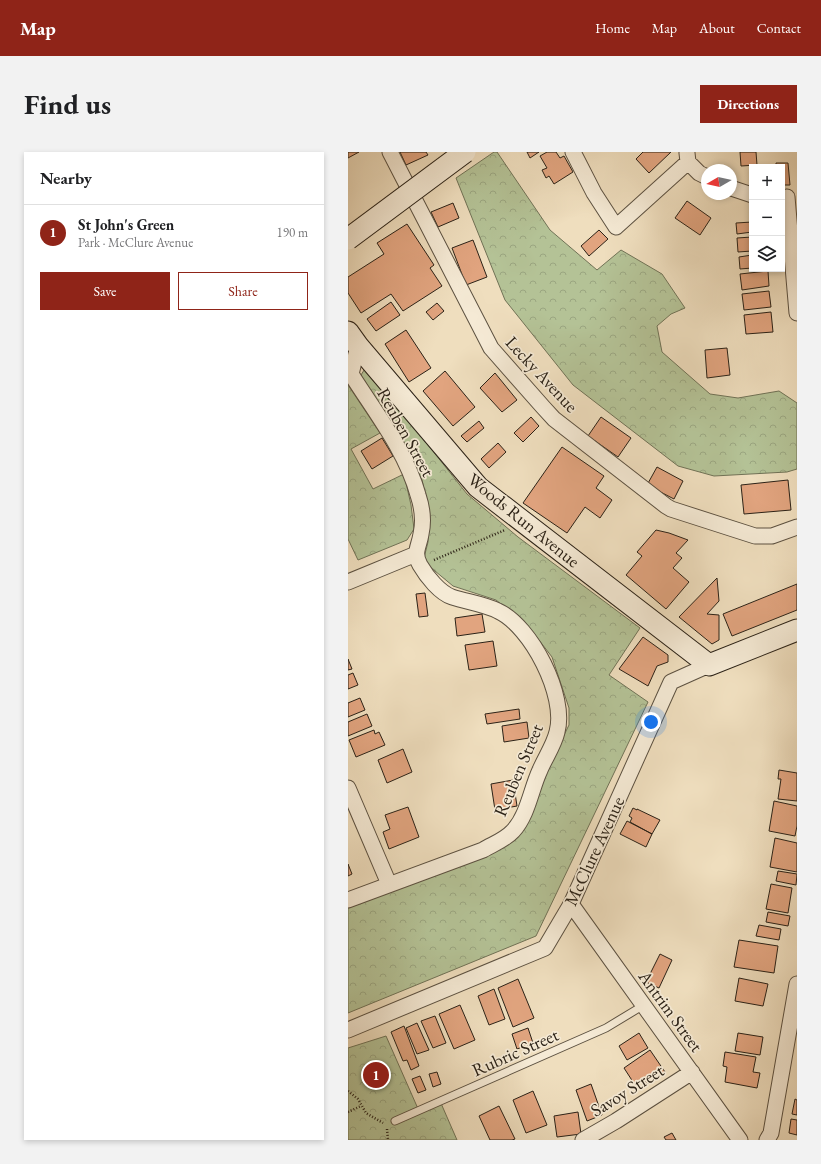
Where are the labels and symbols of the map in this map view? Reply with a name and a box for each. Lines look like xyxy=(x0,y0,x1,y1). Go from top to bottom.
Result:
north arrow xyxy=(701,164,737,200)
street label: Lecky Avenue xyxy=(501,331,583,417)
street label: Reuben Street xyxy=(372,383,440,481)
street label: Woods Run Avenue xyxy=(463,468,585,572)
your location xyxy=(641,712,661,732)
street label: Reuben Street xyxy=(488,720,548,820)
street label: McClure Avenue xyxy=(559,793,629,909)
street label: Antrim Street xyxy=(633,965,708,1057)
street label: Rubric Street xyxy=(468,1023,562,1081)
street label: Savoy Street xyxy=(586,1058,668,1122)
pin: 1 xyxy=(363,1060,389,1090)

